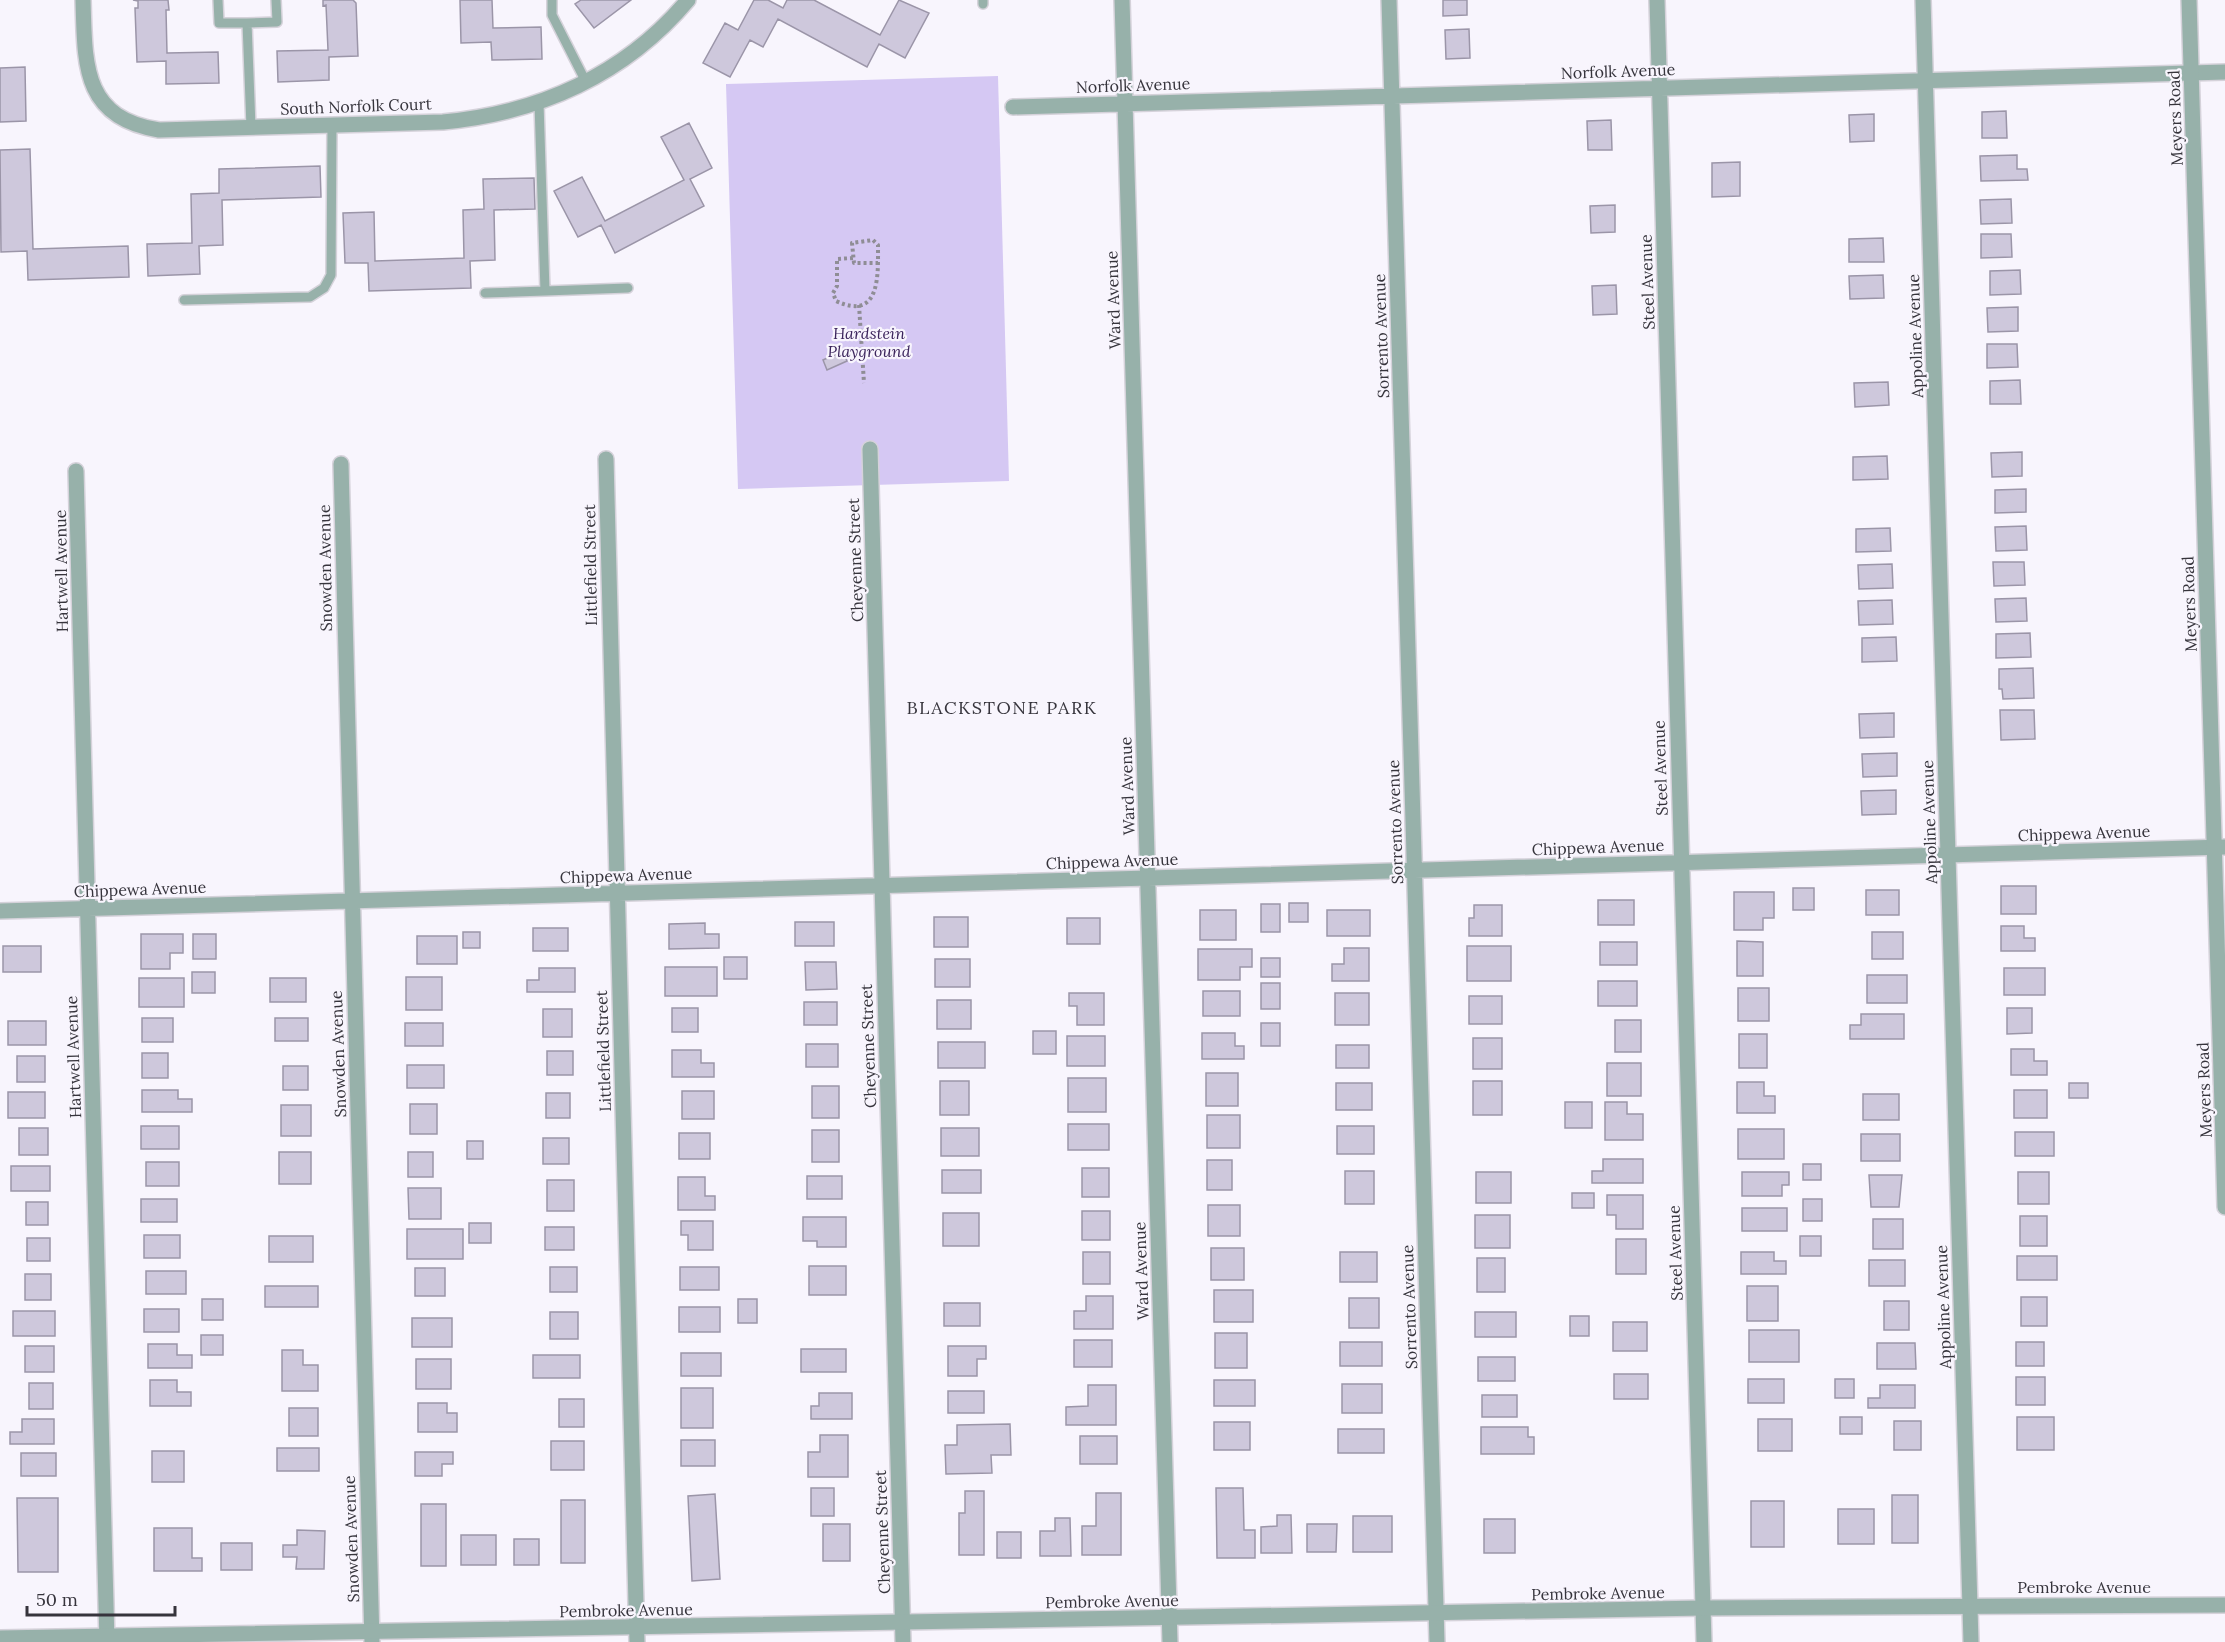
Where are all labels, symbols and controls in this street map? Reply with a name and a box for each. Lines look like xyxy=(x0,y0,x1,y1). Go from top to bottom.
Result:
street label: Norfolk Avenue xyxy=(1560,59,1676,83)
street label: Meyers Road xyxy=(2163,69,2187,166)
street label: Norfolk Avenue xyxy=(1075,73,1191,97)
street label: South Norfolk Court xyxy=(280,93,433,119)
street label: Steel Avenue xyxy=(1635,234,1659,330)
street label: Ward Avenue xyxy=(1101,250,1125,350)
street label: Sorrento Avenue xyxy=(1369,273,1393,399)
street label: Appoline Avenue xyxy=(1903,273,1927,399)
park label: Hardstein Playground xyxy=(827,323,911,361)
street label: Cheyenne Street xyxy=(843,497,867,622)
street label: Littlefield Street xyxy=(579,503,601,626)
street label: Snowden Avenue xyxy=(314,504,336,632)
street label: Hartwell Avenue xyxy=(50,509,72,632)
street label: Meyers Road xyxy=(2177,555,2201,652)
district label: BLACKSTONE PARK xyxy=(907,696,1097,719)
street label: Steel Avenue xyxy=(1648,720,1672,816)
street label: Ward Avenue xyxy=(1115,736,1139,836)
street label: Sorrento Avenue xyxy=(1383,759,1407,885)
street label: Appoline Avenue xyxy=(1917,759,1941,885)
street label: Chippewa Avenue xyxy=(2017,821,2151,845)
street label: Chippewa Avenue xyxy=(1531,835,1665,859)
street label: Chippewa Avenue xyxy=(1045,849,1179,873)
street label: Chippewa Avenue xyxy=(559,863,693,887)
street label: Chippewa Avenue xyxy=(73,877,207,901)
street label: Cheyenne Street xyxy=(856,983,880,1108)
street label: Littlefield Street xyxy=(591,989,615,1112)
street label: Snowden Avenue xyxy=(326,990,350,1118)
street label: Hartwell Avenue xyxy=(61,995,85,1119)
street label: Meyers Road xyxy=(2192,1041,2216,1138)
street label: Steel Avenue xyxy=(1663,1205,1687,1301)
street label: Ward Avenue xyxy=(1129,1221,1153,1321)
street label: Sorrento Avenue xyxy=(1397,1244,1421,1370)
street label: Appoline Avenue xyxy=(1931,1244,1955,1370)
street label: Cheyenne Street xyxy=(870,1469,894,1594)
street label: Snowden Avenue xyxy=(339,1475,363,1603)
street label: Pembroke Avenue xyxy=(2017,1577,2151,1597)
scale bar xyxy=(27,1579,176,1617)
street label: Pembroke Avenue xyxy=(1531,1582,1665,1604)
text: 50 m xyxy=(36,1588,78,1611)
street label: Pembroke Avenue xyxy=(1045,1590,1179,1612)
street label: Pembroke Avenue xyxy=(559,1599,693,1621)

